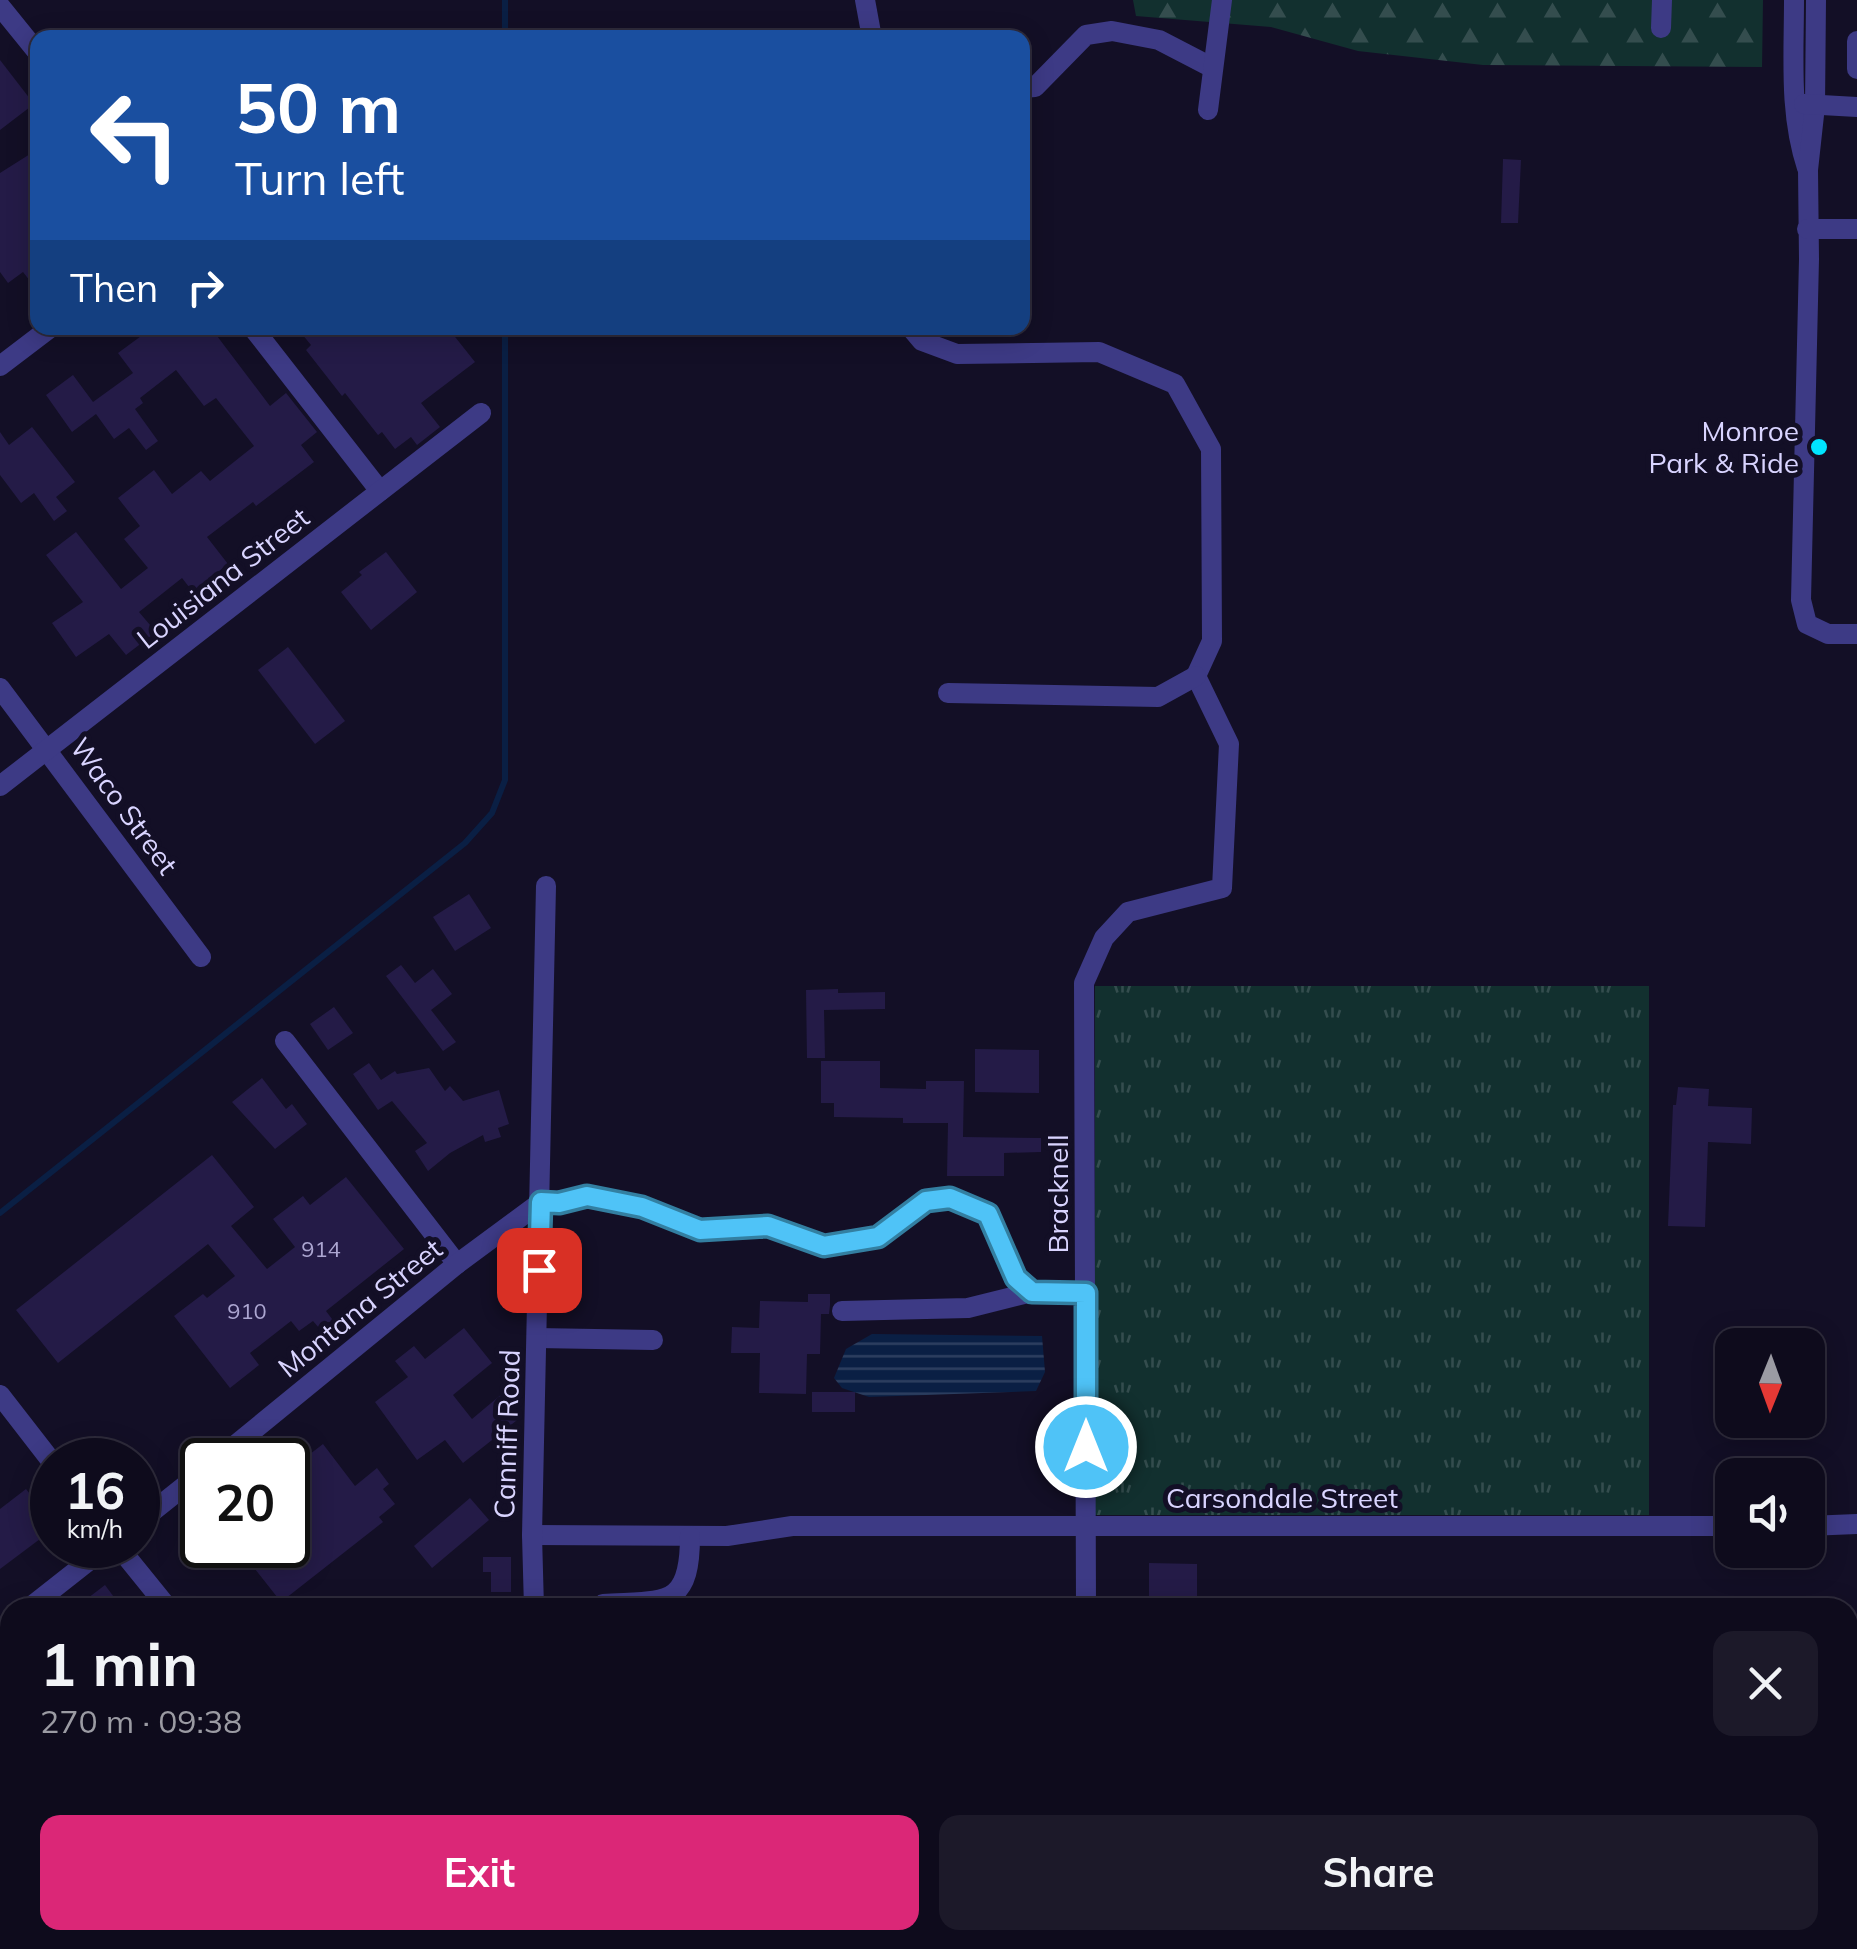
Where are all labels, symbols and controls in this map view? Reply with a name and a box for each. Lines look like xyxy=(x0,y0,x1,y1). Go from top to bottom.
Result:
text: 50 m xyxy=(235,63,401,151)
icon: left xyxy=(70,70,200,200)
text: Turn left xyxy=(235,150,404,206)
icon: right xyxy=(178,260,233,315)
text: Then xyxy=(70,264,158,312)
place label: Monroe Park & Ride xyxy=(1649,413,1799,480)
marker: Monroe Park & Ride xyxy=(1808,436,1830,458)
street label: Louisiana Street xyxy=(129,499,316,656)
street label: Waco Street xyxy=(63,730,186,881)
street label: Bracknell xyxy=(1040,1134,1075,1254)
pin xyxy=(497,1228,582,1313)
street label: Montana Street xyxy=(271,1231,449,1384)
house number: 914 xyxy=(301,1235,341,1263)
icon: arrive xyxy=(512,1243,567,1298)
house number: 910 xyxy=(227,1297,267,1325)
north arrow xyxy=(1715,1328,1825,1438)
map controls xyxy=(1715,1328,1825,1568)
street label: Canniff Road xyxy=(486,1349,527,1519)
position arrow xyxy=(1034,1395,1138,1499)
speed limit sign: 20 xyxy=(180,1438,310,1568)
button: sound xyxy=(1715,1458,1825,1568)
text: 16 xyxy=(65,1459,125,1522)
street label: Carsondale Street xyxy=(1166,1480,1398,1515)
text: km/h xyxy=(67,1513,123,1544)
text: 1 min xyxy=(40,1626,198,1701)
button: close xyxy=(1713,1631,1818,1736)
text: 270 m · 09:38 xyxy=(40,1701,242,1741)
button: Exit xyxy=(40,1815,919,1930)
button: Share xyxy=(939,1815,1818,1930)

